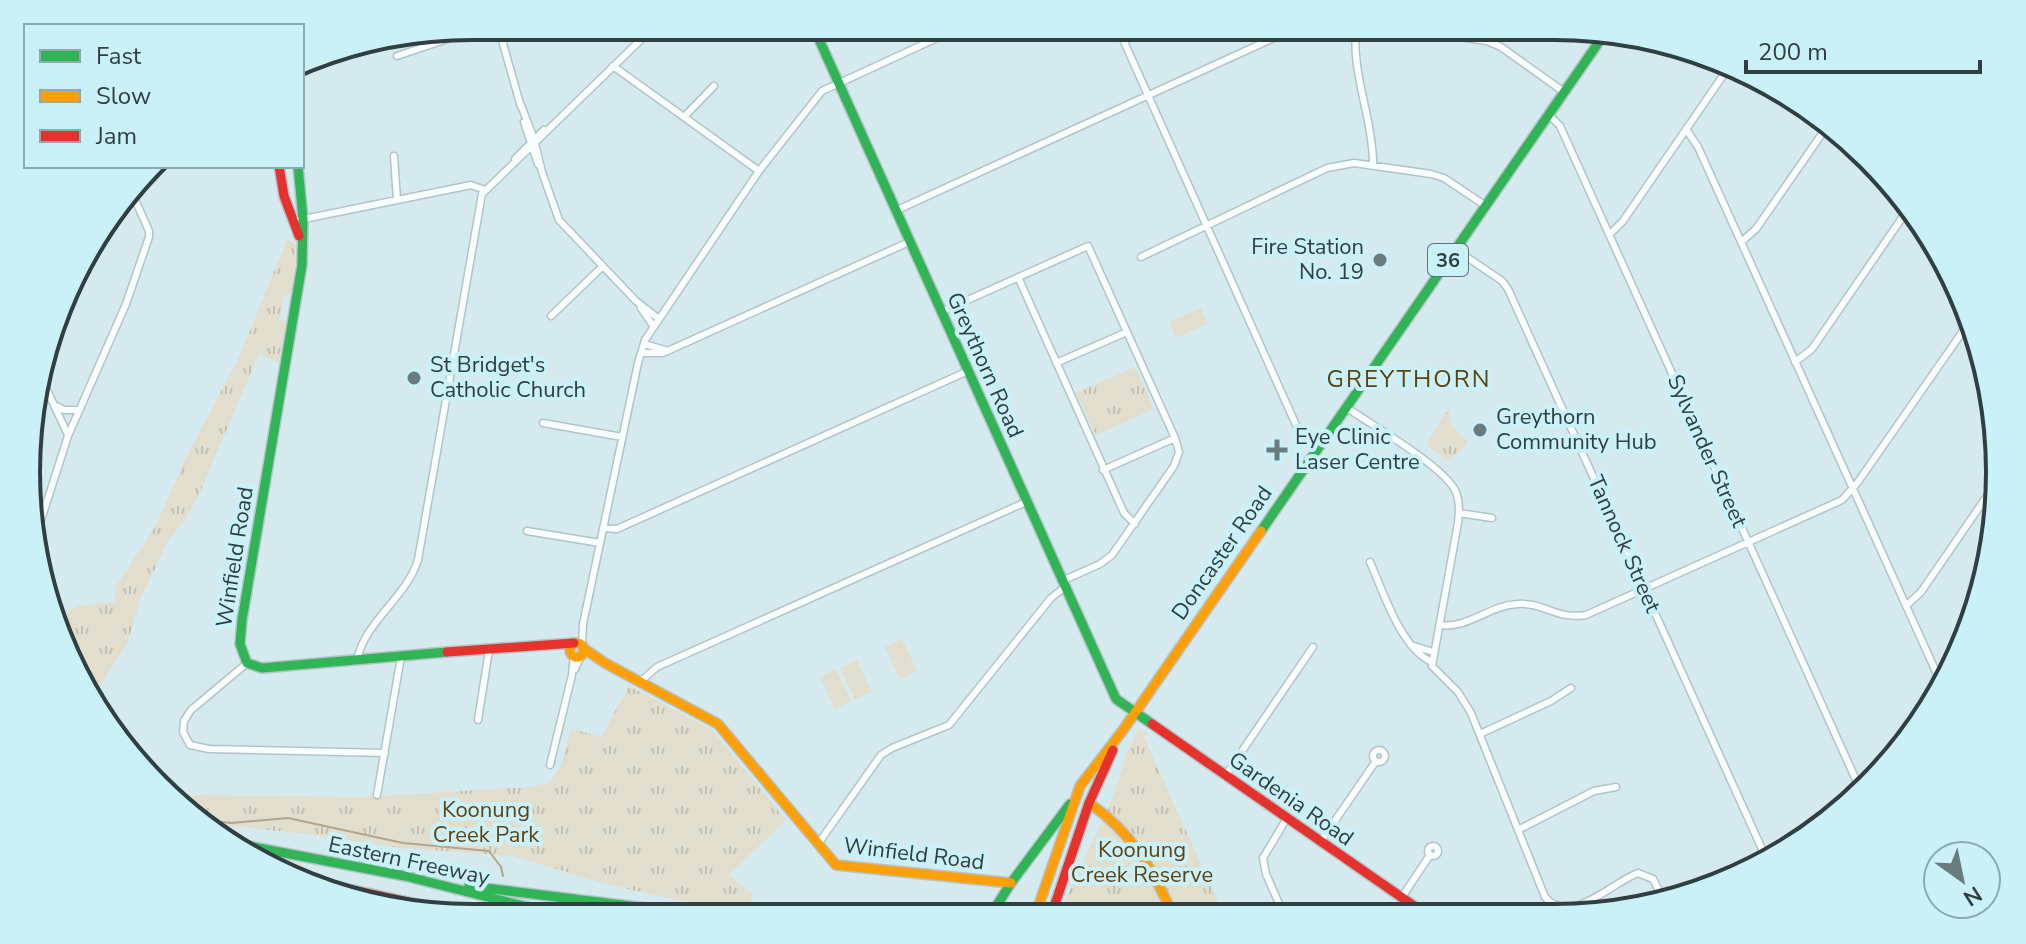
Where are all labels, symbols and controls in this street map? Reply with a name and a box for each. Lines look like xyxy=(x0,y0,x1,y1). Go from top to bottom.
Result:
legend xyxy=(24,24,304,168)
scale bar xyxy=(1746,24,1980,74)
text: 200 m xyxy=(1758,36,1828,68)
text: Fast xyxy=(96,40,142,72)
text: Slow xyxy=(96,80,151,112)
text: Jam xyxy=(95,120,137,152)
place label: Fire Station No. 19 xyxy=(1251,232,1364,287)
road number: 36 xyxy=(1428,244,1468,276)
marker: Fire Station No. 19 xyxy=(1371,251,1389,269)
street label: Greythorn Road xyxy=(939,287,1031,443)
place label: St Bridget's Catholic Church xyxy=(430,350,586,405)
district label: GREYTHORN xyxy=(1327,363,1491,395)
marker: St Bridget's Catholic Church xyxy=(405,369,423,387)
street label: Sylvander Street xyxy=(1660,370,1754,532)
place label: Greythorn Community Hub xyxy=(1496,402,1657,457)
marker: Greythorn Community Hub xyxy=(1471,421,1489,439)
place label: Eye Clinic Laser Centre xyxy=(1295,422,1420,477)
marker: Eye Clinic Laser Centre xyxy=(1266,439,1288,461)
street label: Tannock Street xyxy=(1580,471,1668,618)
street label: Doncaster Road xyxy=(1165,480,1279,626)
street label: Winfield Road xyxy=(209,485,261,629)
street label: Gardenia Road xyxy=(1223,745,1359,853)
park label: Koonung Creek Park xyxy=(433,795,540,850)
street label: Eastern Freeway xyxy=(326,829,493,893)
street label: Winfield Road xyxy=(842,830,986,878)
park label: Koonung Creek Reserve xyxy=(1071,835,1213,890)
north arrow xyxy=(1922,840,2002,920)
text: N xyxy=(1957,879,1987,913)

